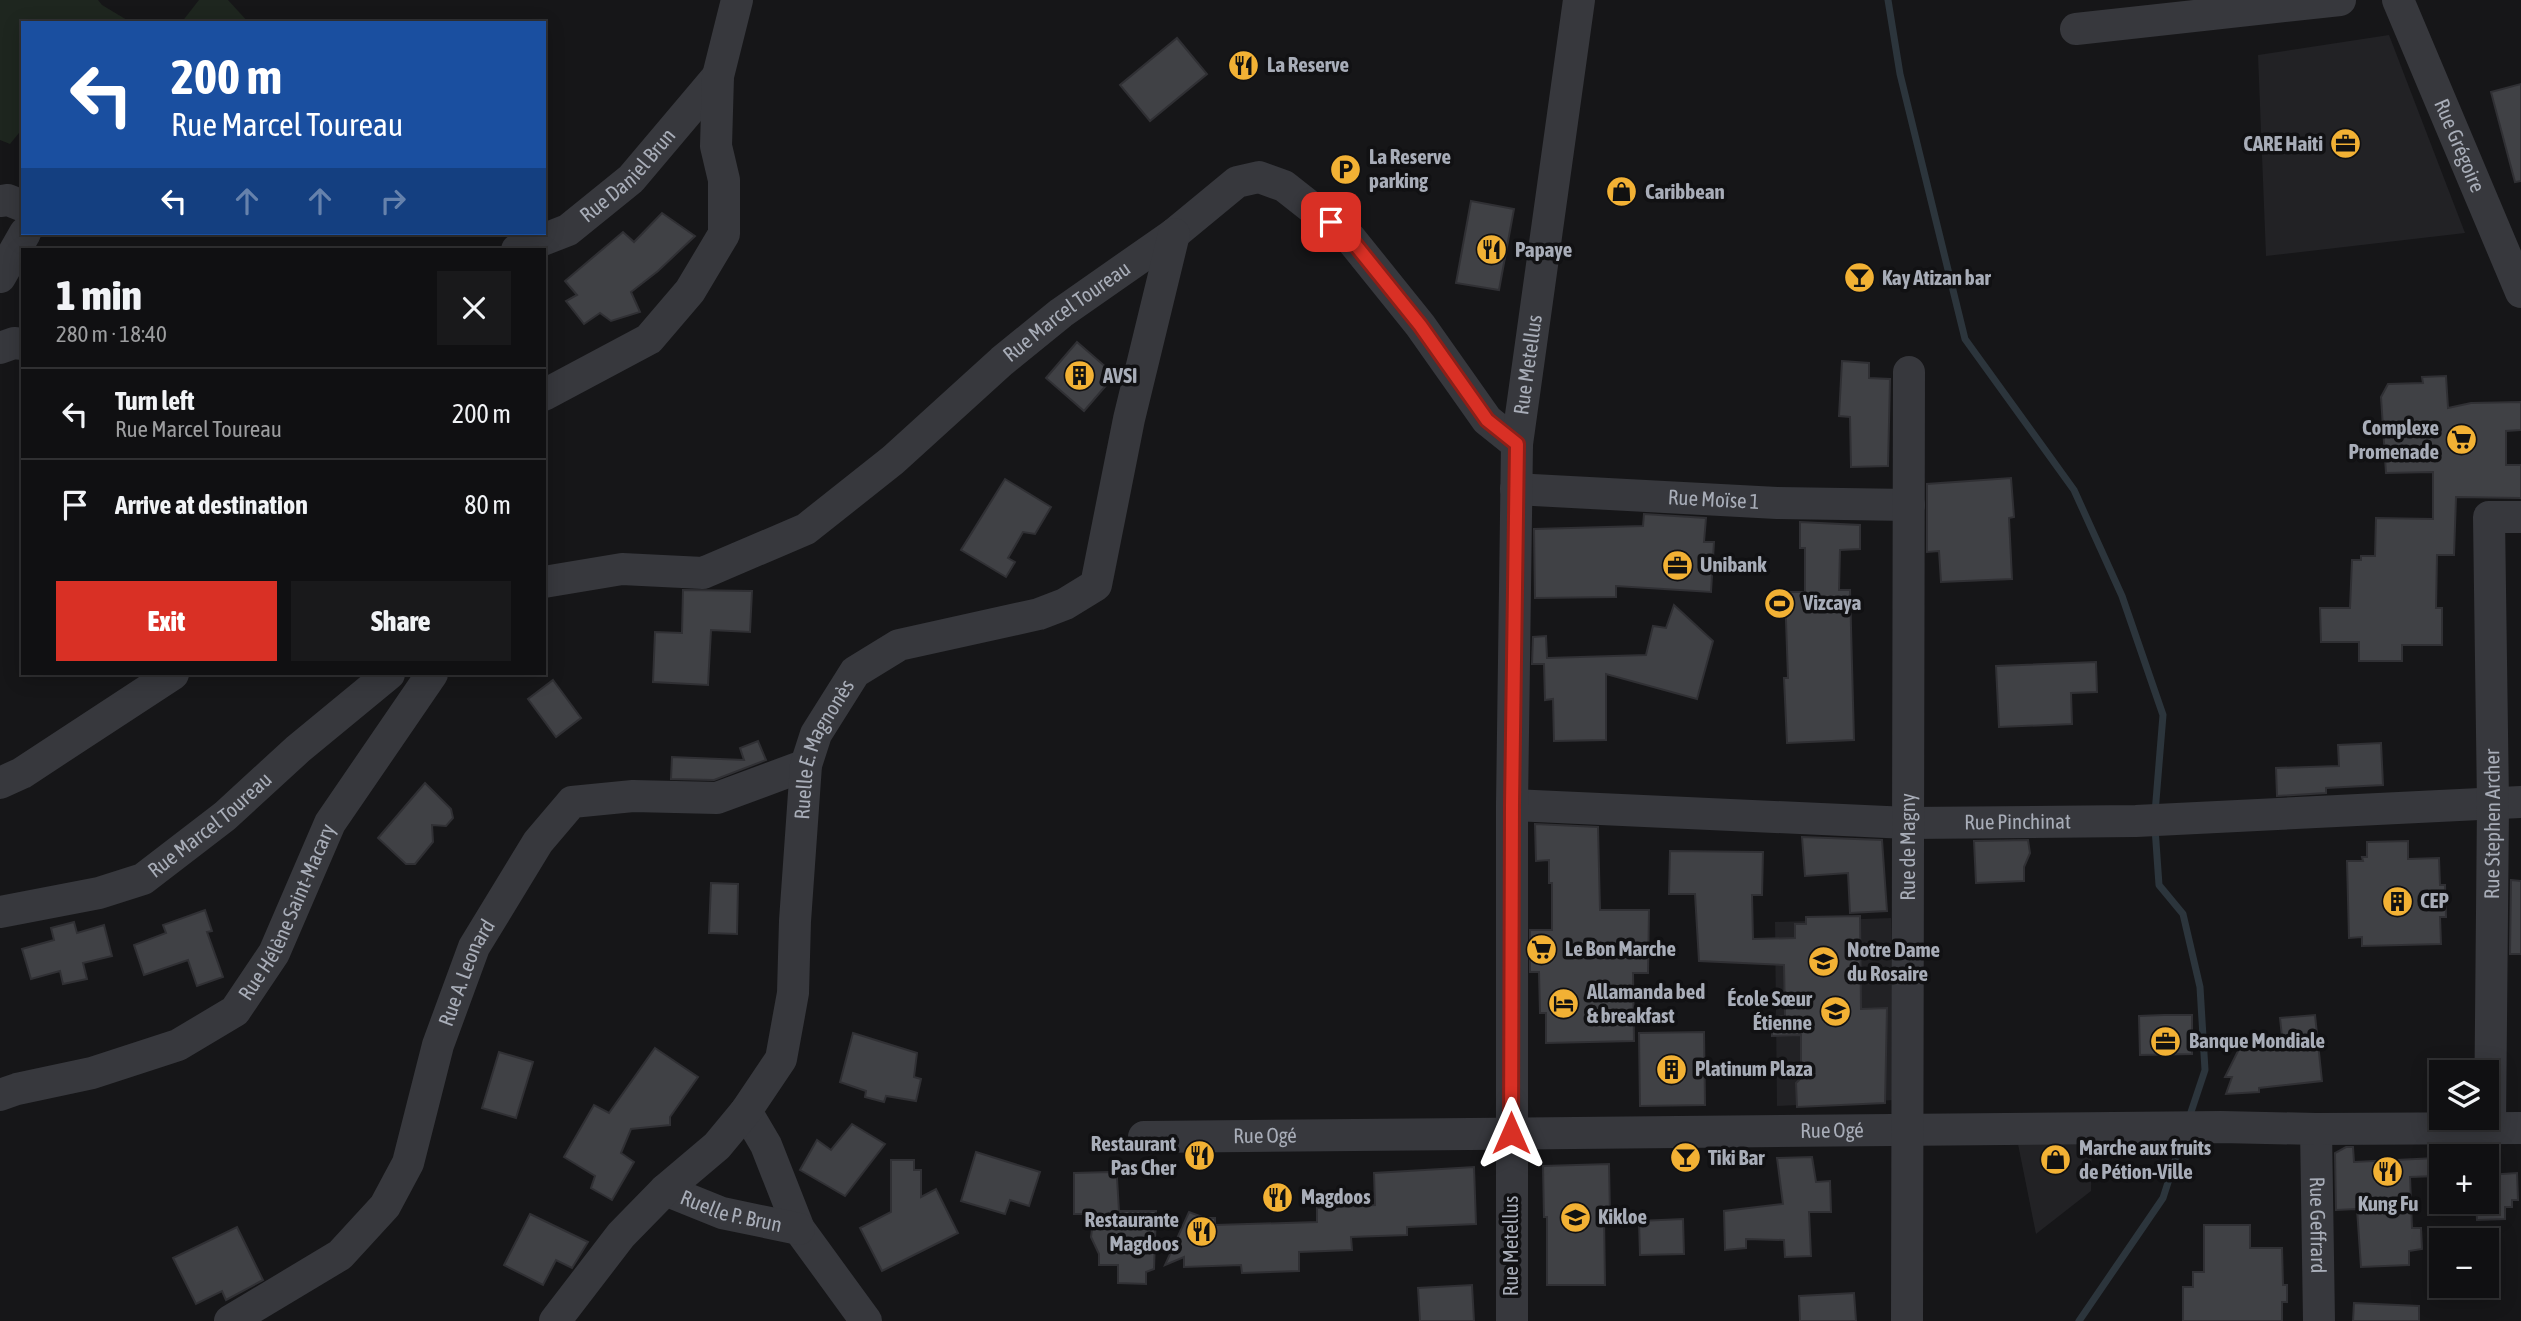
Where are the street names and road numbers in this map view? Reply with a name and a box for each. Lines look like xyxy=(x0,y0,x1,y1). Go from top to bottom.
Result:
street label: Rue Grégoire xyxy=(2430,95,2491,196)
street label: Rue Daniel Brun xyxy=(575,123,680,227)
street label: Rue Marcel Toureau xyxy=(998,255,1134,366)
street label: Rue Metellus xyxy=(1508,313,1546,416)
street label: Rue Moïse 1 xyxy=(1667,484,1760,513)
street label: Ruelle E. Magnonès xyxy=(789,675,858,820)
street label: Rue Stephen Archer xyxy=(2479,748,2504,899)
street label: Rue Marcel Toureau xyxy=(143,767,276,882)
street label: Rue de Magny xyxy=(1895,793,1919,901)
street label: Rue Pinchinat xyxy=(1964,809,2071,834)
street label: Rue Hélène Saint-Macary xyxy=(233,820,339,1004)
street label: Rue A. Leonard xyxy=(433,915,499,1029)
street label: Rue Ogé xyxy=(1800,1117,1864,1142)
street label: Rue Ogé xyxy=(1233,1123,1297,1147)
street label: Rue Geffrard xyxy=(2306,1176,2331,1274)
street label: Ruelle P. Brun xyxy=(677,1185,784,1236)
street label: Rue Metellus xyxy=(1498,1196,1522,1296)

